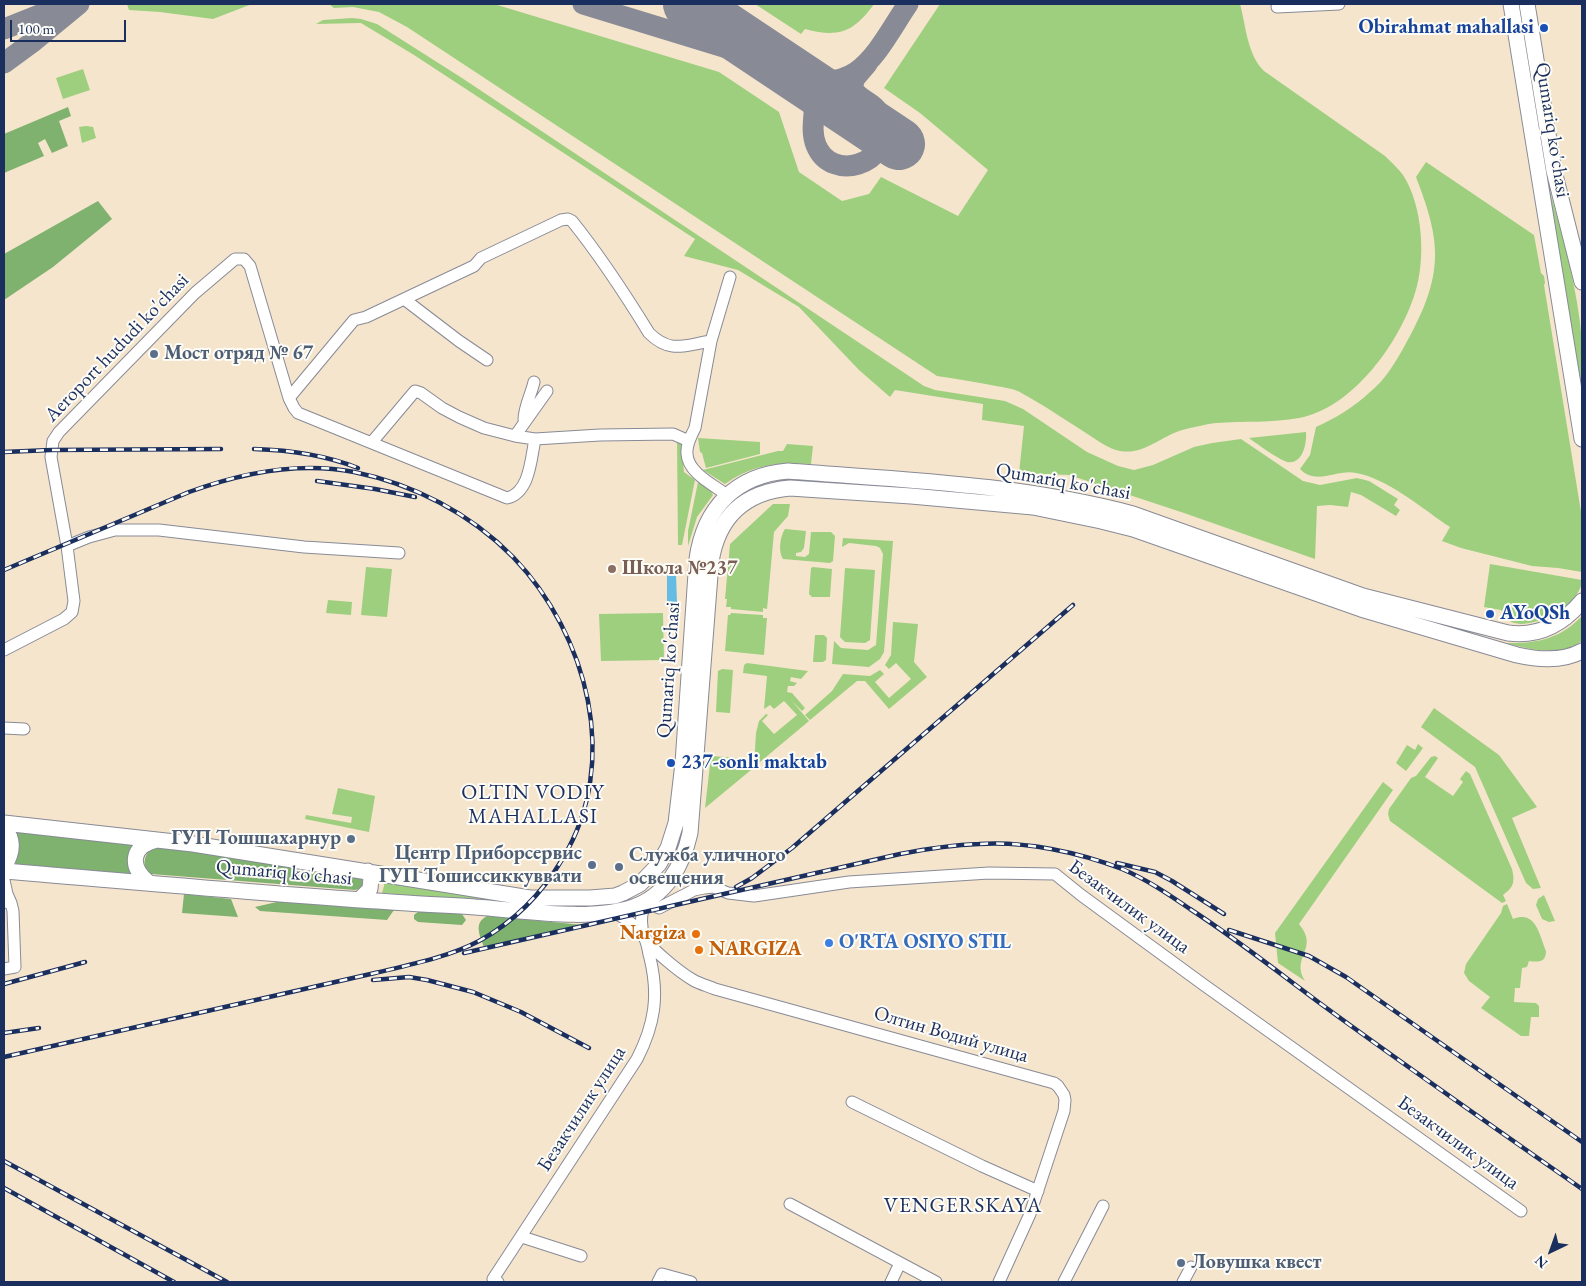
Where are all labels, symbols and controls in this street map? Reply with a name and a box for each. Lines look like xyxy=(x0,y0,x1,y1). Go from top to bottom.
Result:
scale bar xyxy=(12,10,129,42)
place label: Obirahmat mahallasi xyxy=(1359,16,1534,40)
text: 100 m xyxy=(18,19,54,38)
marker: Obirahmat mahallasi xyxy=(1538,22,1550,34)
street label: Qumariq ko'chasi xyxy=(1529,61,1575,199)
street label: Aeroport hududi ko'chasi xyxy=(40,269,194,427)
place label: Мост отряд № 67 xyxy=(164,342,313,366)
marker: Мост отряд № 67 xyxy=(148,348,160,360)
street label: Qumariq ko'chasi xyxy=(994,458,1132,506)
place label: Школа №237 xyxy=(622,557,738,581)
marker: Школа №237 xyxy=(606,563,618,575)
street label: Qumariq ko'chasi xyxy=(652,601,686,739)
place label: AYoQSh xyxy=(1500,602,1570,626)
marker: AYoQSh xyxy=(1484,608,1496,620)
place label: 237-sonli maktab xyxy=(681,751,827,775)
marker: 237-sonli maktab xyxy=(665,757,677,769)
district label: OLTIN VODIY MAHALLASI xyxy=(460,780,606,830)
place label: ГУП Тошшахарнур xyxy=(171,827,341,851)
marker: ГУП Тошшахарнур xyxy=(345,833,357,845)
place label: Центр Приборсервис ГУП Тошиссиккуввати xyxy=(379,842,582,889)
place label: Служба уличного освещения xyxy=(629,844,786,891)
street label: Qumariq ko'chasi xyxy=(215,855,353,891)
street label: Безакчилик улица xyxy=(1063,855,1195,959)
marker: Центр Приборсервис ГУП Тошиссиккуввати xyxy=(586,859,598,871)
marker: Служба уличного освещения xyxy=(613,861,625,873)
place label: Nargiza xyxy=(620,922,686,946)
marker: Nargiza xyxy=(690,928,702,940)
place label: O'RTA OSIYO STIL xyxy=(839,931,1011,955)
marker: O'RTA OSIYO STIL xyxy=(823,937,835,949)
place label: NARGIZA xyxy=(709,938,802,962)
marker: NARGIZA xyxy=(693,944,705,956)
street label: Олтин Водий улица xyxy=(871,1001,1031,1069)
street label: Безакчилик улица xyxy=(533,1042,631,1176)
street label: Безакчилик улица xyxy=(1392,1091,1524,1195)
district label: VENGERSKAYA xyxy=(882,1193,1044,1219)
north arrow xyxy=(1526,1226,1576,1276)
place label: Ловушка квест xyxy=(1191,1251,1321,1275)
text: N xyxy=(1531,1252,1551,1273)
marker: Ловушка квест xyxy=(1175,1257,1187,1269)

